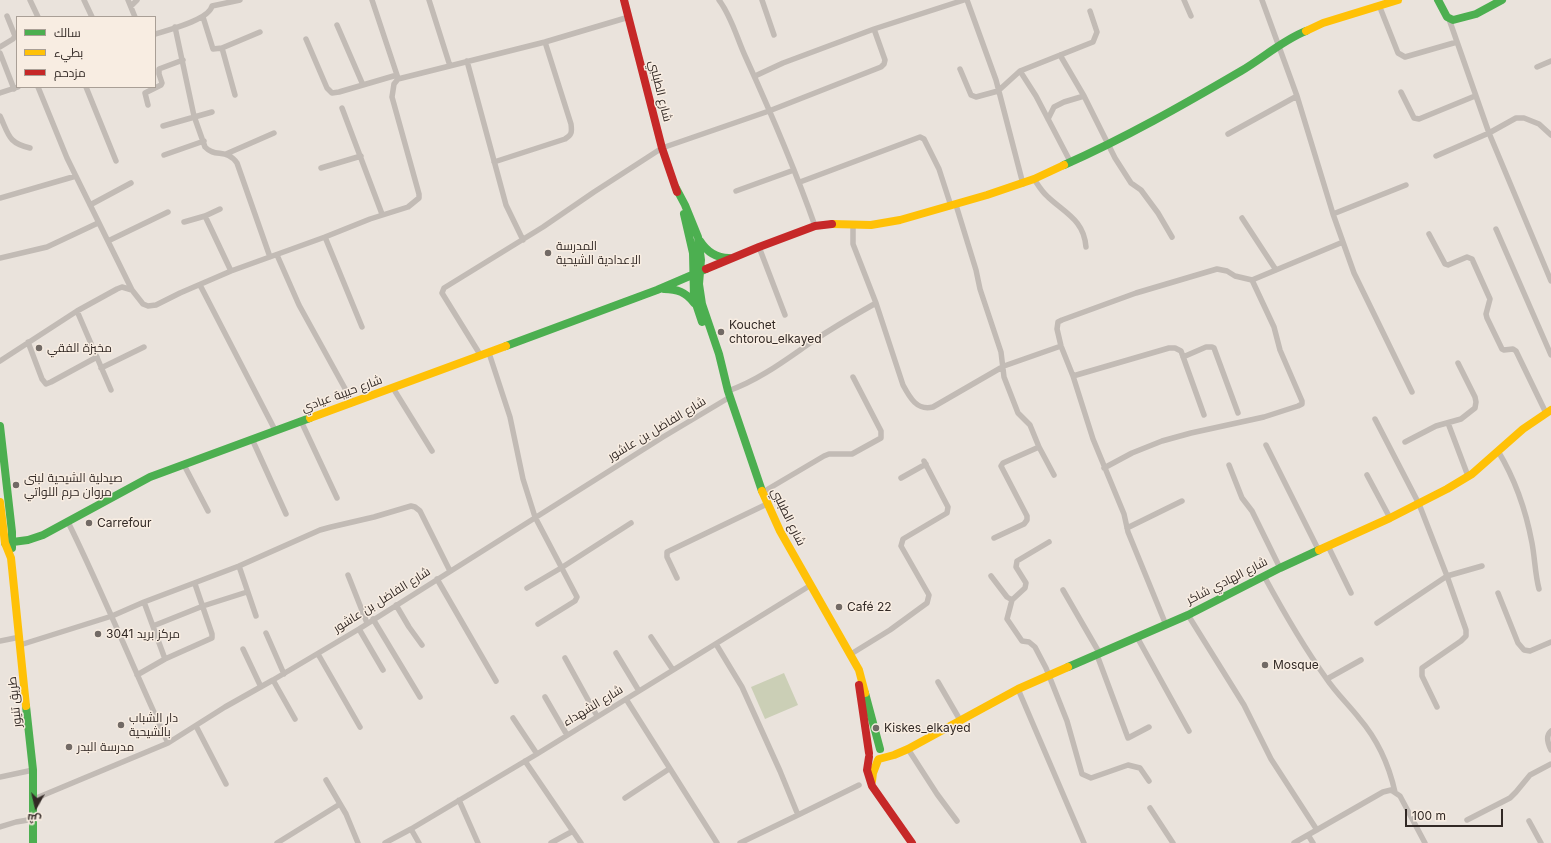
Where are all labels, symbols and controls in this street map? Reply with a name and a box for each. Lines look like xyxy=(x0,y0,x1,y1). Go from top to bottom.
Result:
legend xyxy=(16,16,156,88)
text: سالك xyxy=(54,25,81,40)
text: بطيء xyxy=(54,45,83,60)
street label: شارع الطبلبي xyxy=(645,59,675,123)
text: مزدحم xyxy=(54,65,86,80)
place label: المدرسة الإعدادية الشيحية xyxy=(556,239,641,267)
marker: المدرسة الإعدادية الشيحية xyxy=(543,248,553,258)
place label: Kouchet chtorou_elkayed xyxy=(729,318,822,346)
marker: Kouchet chtorou_elkayed xyxy=(716,327,726,337)
place label: مخبزة الفقي xyxy=(47,341,112,355)
marker: مخبزة الفقي xyxy=(34,343,44,353)
street label: شارع حبيبة عيادي xyxy=(300,373,384,415)
street label: شارع الفاضل بن عاشور xyxy=(605,394,709,464)
place label: صيدلية الشيحية لبنى مروان حرم اللواتي xyxy=(24,471,123,499)
marker: صيدلية الشيحية لبنى مروان حرم اللواتي xyxy=(11,480,21,490)
street label: شارع الطبلبي xyxy=(768,486,808,548)
place label: Carrefour xyxy=(97,516,151,530)
marker: Carrefour xyxy=(84,518,94,528)
street label: شارع الهادي شاكر xyxy=(1184,554,1270,608)
street label: شارع الفاضل بن عاشور xyxy=(331,564,433,636)
place label: Café 22 xyxy=(847,600,892,614)
marker: Café 22 xyxy=(834,602,844,612)
place label: مركز بريد 3041 xyxy=(106,627,180,641)
marker: مركز بريد 3041 xyxy=(93,629,103,639)
place label: Mosque xyxy=(1273,658,1319,672)
marker: Mosque xyxy=(1260,660,1270,670)
street label: طريق تنيور xyxy=(5,676,25,728)
street label: شارع الشهداء xyxy=(560,682,626,730)
place label: دار الشباب بالشيحية xyxy=(129,711,178,739)
marker: دار الشباب بالشيحية xyxy=(116,720,126,730)
place label: Kiskes_elkayed xyxy=(884,721,971,735)
marker: Kiskes_elkayed xyxy=(871,723,881,733)
place label: مدرسة البدر xyxy=(77,740,134,754)
marker: مدرسة البدر xyxy=(64,742,74,752)
north arrow xyxy=(16,787,56,827)
scale bar xyxy=(1407,801,1505,827)
text: 100 m xyxy=(1412,808,1446,823)
text: ش xyxy=(26,811,42,827)

